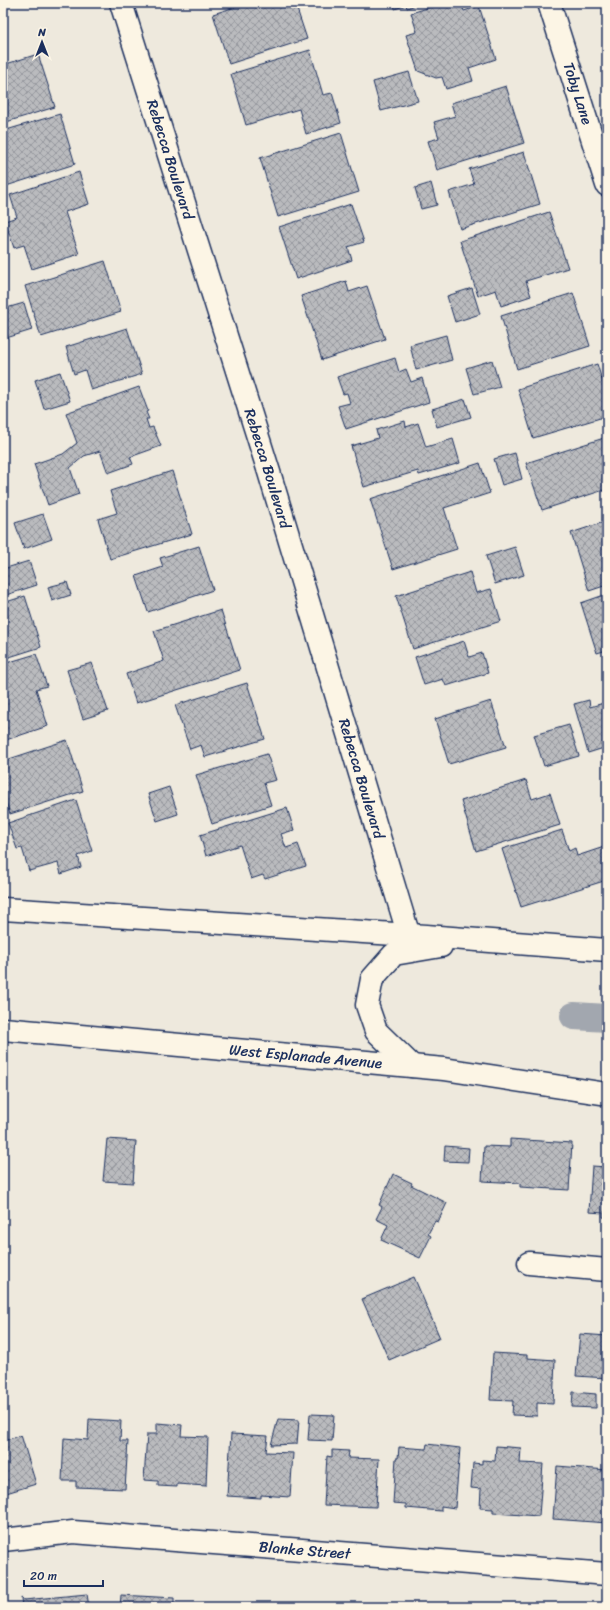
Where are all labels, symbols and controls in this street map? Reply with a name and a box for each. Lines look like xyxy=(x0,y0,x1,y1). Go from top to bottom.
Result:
north arrow xyxy=(22,22,62,62)
text: N xyxy=(37,23,46,42)
street label: Toby Lane xyxy=(556,59,600,128)
street label: Rebecca Boulevard xyxy=(139,96,202,224)
street label: Rebecca Boulevard xyxy=(237,405,299,533)
street label: Rebecca Boulevard xyxy=(331,715,392,843)
street label: West Esplanade Avenue xyxy=(228,1037,383,1076)
street label: Blanke Street xyxy=(258,1534,353,1567)
scale bar xyxy=(24,1562,103,1588)
text: 20 m xyxy=(30,1565,57,1587)

